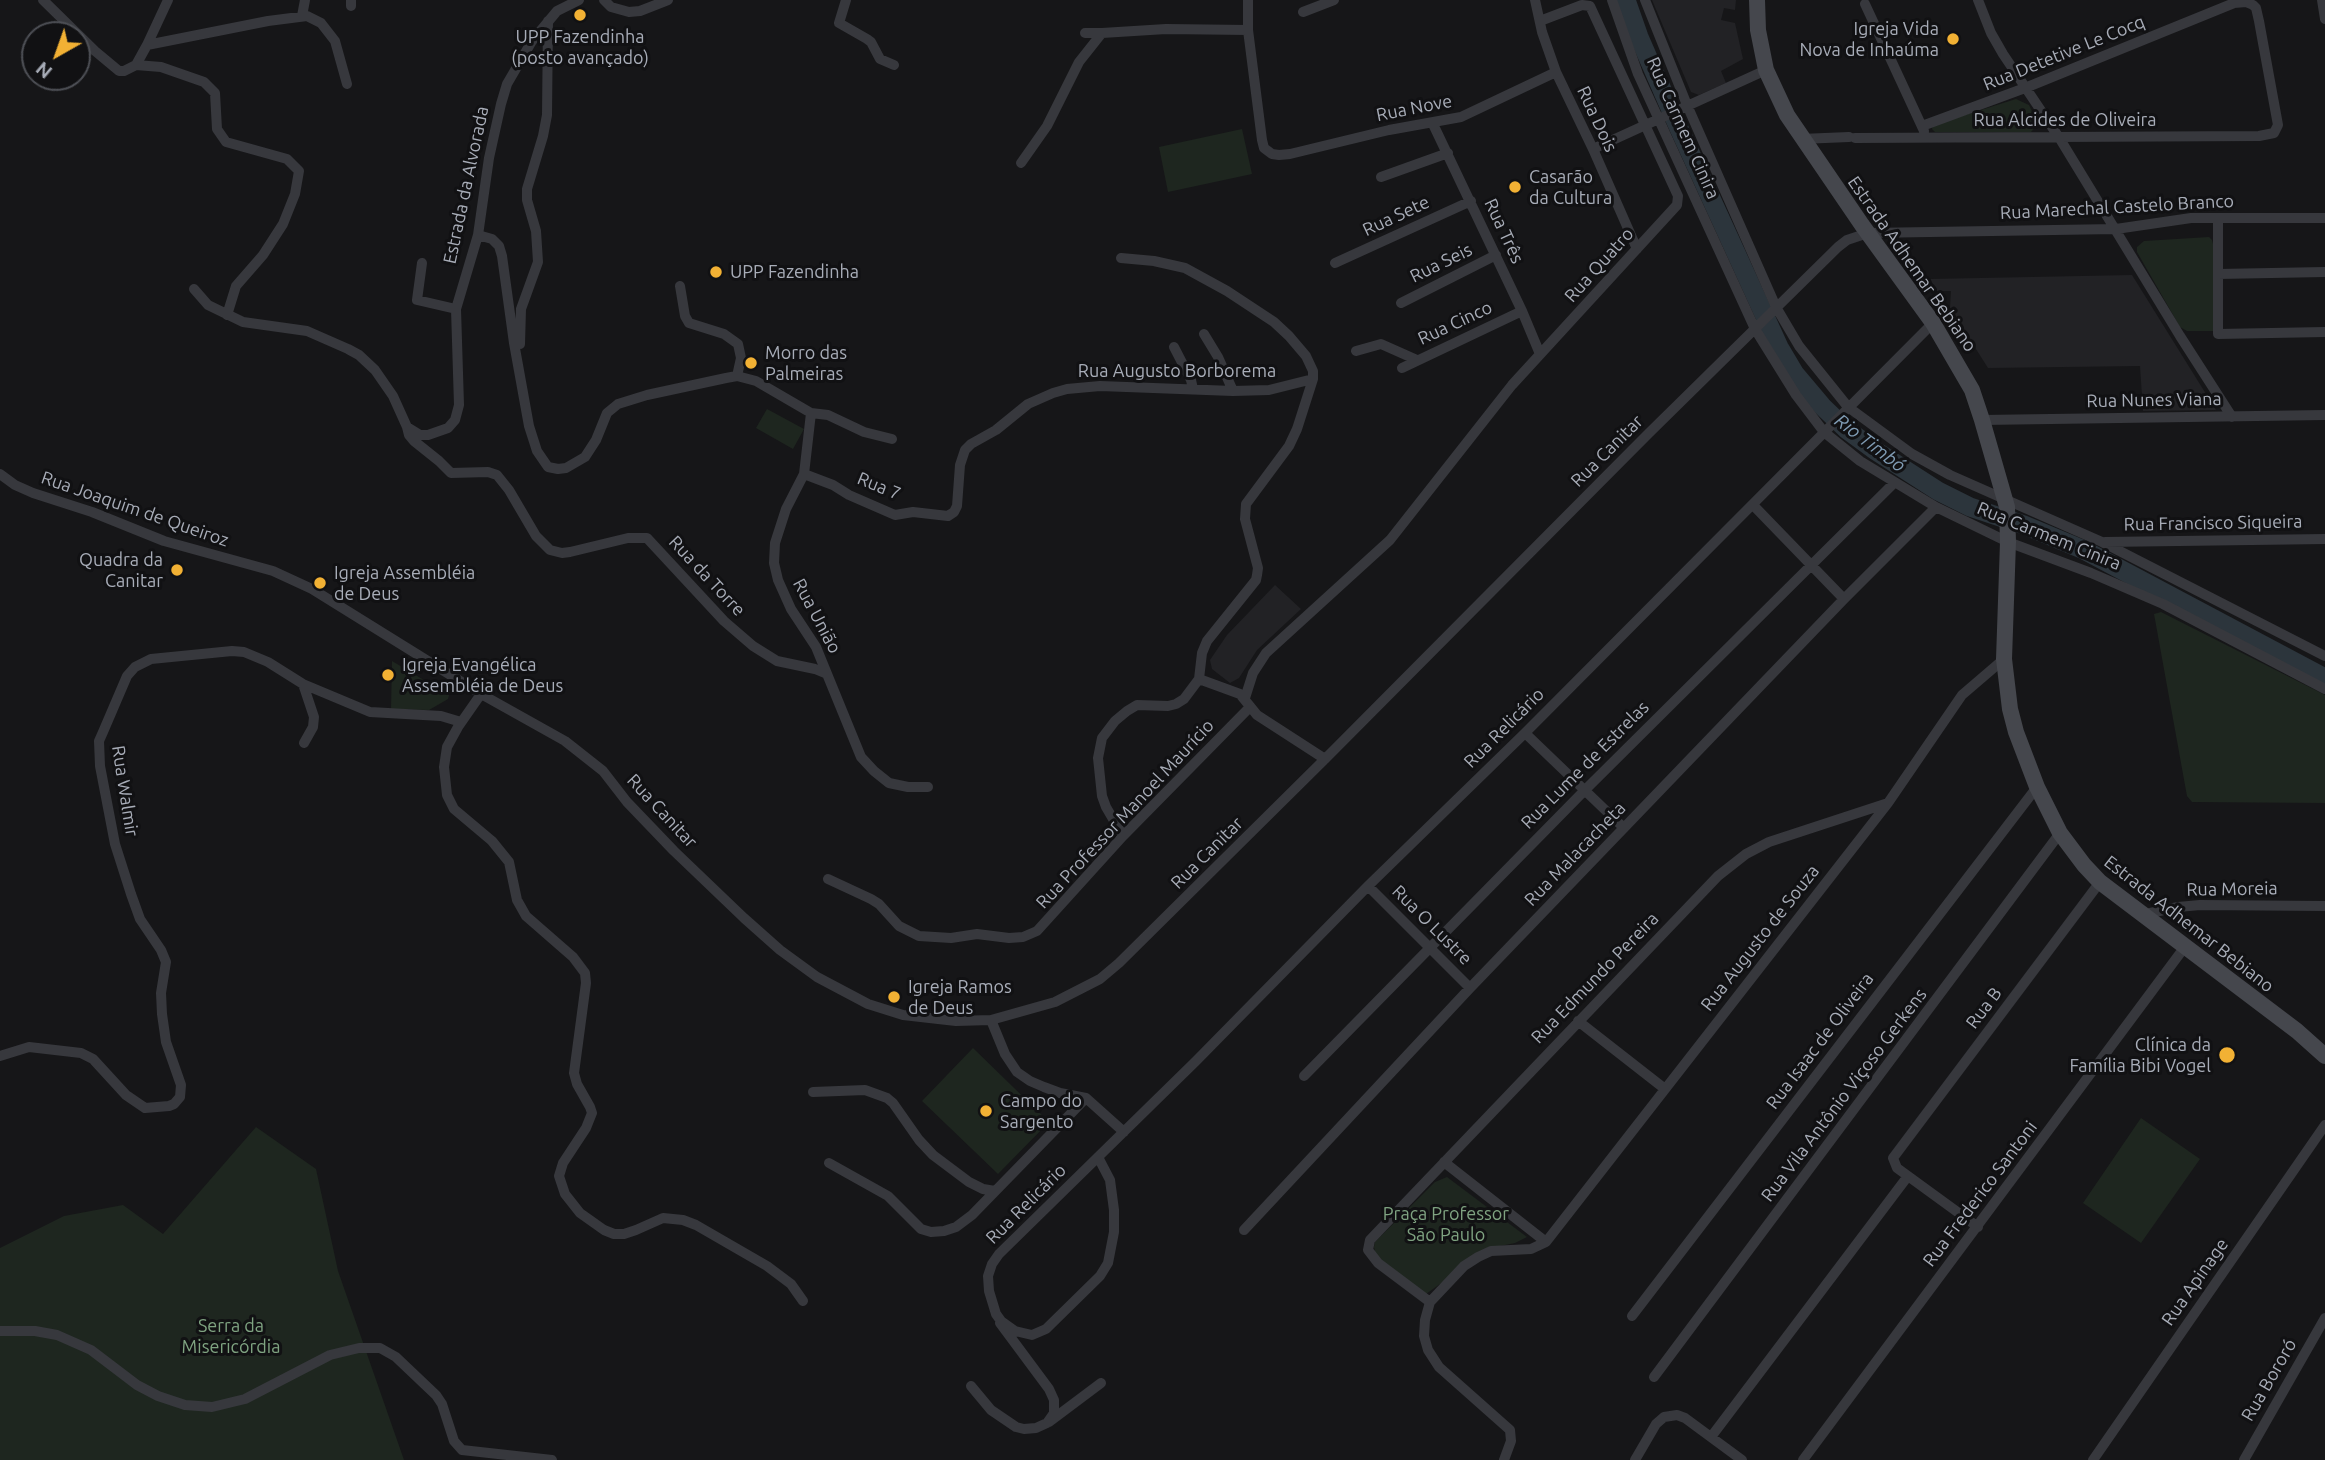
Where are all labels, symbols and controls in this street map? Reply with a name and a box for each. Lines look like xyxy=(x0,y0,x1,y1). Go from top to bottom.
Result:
marker: UPP Fazendinha (posto avançado) xyxy=(572,7,588,23)
street label: Rua Detetive Le Cocq xyxy=(1980,11,2148,95)
place label: Igreja Vida Nova de Inhaúma xyxy=(1799,18,1939,60)
north arrow xyxy=(21,21,91,91)
place label: UPP Fazendinha (posto avançado) xyxy=(511,26,649,68)
marker: Igreja Vida Nova de Inhaúma xyxy=(1945,31,1961,47)
street label: Rua Carmem Cinira xyxy=(1642,54,1724,202)
text: N xyxy=(31,58,56,84)
street label: Rua Dois xyxy=(1572,83,1622,155)
street label: Rua Nove xyxy=(1374,90,1454,126)
street label: Estrada da Alvorada xyxy=(439,104,493,266)
street label: Rua Alcides de Oliveira xyxy=(1973,109,2157,131)
place label: Casarão da Cultura xyxy=(1529,166,1612,208)
street label: Estrada Adhemar Bebiano xyxy=(1843,172,1981,356)
marker: Casarão da Cultura xyxy=(1507,179,1523,195)
street label: Rua Marechal Castelo Branco xyxy=(1999,190,2235,224)
street label: Rua Sete xyxy=(1359,191,1433,241)
street label: Rua Três xyxy=(1480,195,1528,267)
street label: Rua Quatro xyxy=(1560,223,1638,307)
street label: Rua Seis xyxy=(1406,239,1476,287)
place label: UPP Fazendinha xyxy=(730,261,859,283)
marker: UPP Fazendinha xyxy=(708,264,724,280)
street label: Rua Cinco xyxy=(1414,296,1496,350)
place label: Morro das Palmeiras xyxy=(765,342,847,384)
marker: Morro das Palmeiras xyxy=(743,355,759,371)
street label: Rua Augusto Borborema xyxy=(1078,360,1276,382)
street label: Rua Nunes Viana xyxy=(2086,388,2222,412)
water label: Rio Timbó xyxy=(1830,409,1910,477)
street label: Rua Canitar xyxy=(1567,411,1647,491)
street label: Rua Joaquim de Queiroz xyxy=(38,467,232,551)
street label: Rua 7 xyxy=(854,468,904,504)
street label: Rua Carmem Cinira xyxy=(1974,497,2124,575)
street label: Rua Francisco Siqueira xyxy=(2123,511,2303,535)
street label: Rua da Torre xyxy=(664,531,750,621)
place label: Quadra da Canitar xyxy=(79,549,163,592)
marker: Quadra da Canitar xyxy=(169,562,185,578)
place label: Igreja Assembléia de Deus xyxy=(334,562,475,604)
marker: Igreja Assembléia de Deus xyxy=(312,575,328,591)
street label: Rua União xyxy=(788,575,846,657)
place label: Igreja Evangélica Assembléia de Deus xyxy=(402,654,563,696)
marker: Igreja Evangélica Assembléia de Deus xyxy=(380,667,396,683)
street label: Rua Relicário xyxy=(1459,683,1549,773)
street label: Rua Lume de Estrelas xyxy=(1517,697,1653,833)
street label: Rua Professor Manoel Maurício xyxy=(1032,715,1218,913)
street label: Rua Walmir xyxy=(107,744,143,838)
street label: Rua Canitar xyxy=(622,770,702,852)
street label: Rua Malacacheta xyxy=(1520,798,1630,910)
street label: Rua Canitar xyxy=(1167,813,1247,893)
street label: Estrada Adhemar Bebiano xyxy=(2100,851,2278,997)
street label: Rua Augusto de Souza xyxy=(1696,861,1824,1015)
street label: Rua Moreia xyxy=(2186,877,2278,901)
street label: Rua O Lustre xyxy=(1388,881,1476,969)
street label: Rua Edmundo Pereira xyxy=(1527,908,1663,1048)
street label: Rua Isaac de Oliveira xyxy=(1762,969,1878,1113)
place label: Igreja Ramos de Deus xyxy=(908,976,1012,1018)
street label: Rua B xyxy=(1961,983,2007,1033)
street label: Rua Vila Antônio Viçoso Gerkens xyxy=(1757,984,1931,1206)
marker: Igreja Ramos de Deus xyxy=(886,989,902,1005)
place label: Clínica da Família Bibi Vogel xyxy=(2069,1034,2211,1076)
marker: Clínica da Família Bibi Vogel xyxy=(2217,1045,2237,1065)
place label: Campo do Sargento xyxy=(1000,1090,1082,1132)
marker: Campo do Sargento xyxy=(978,1103,994,1119)
street label: Rua Frederico Santoni xyxy=(1918,1117,2042,1271)
street label: Rua Relicário xyxy=(981,1159,1071,1249)
park label: Praça Professor São Paulo xyxy=(1383,1203,1509,1246)
street label: Rua Apinage xyxy=(2157,1234,2233,1330)
park label: Serra da Misericórdia xyxy=(182,1315,280,1358)
street label: Rua Bororó xyxy=(2237,1335,2301,1425)

